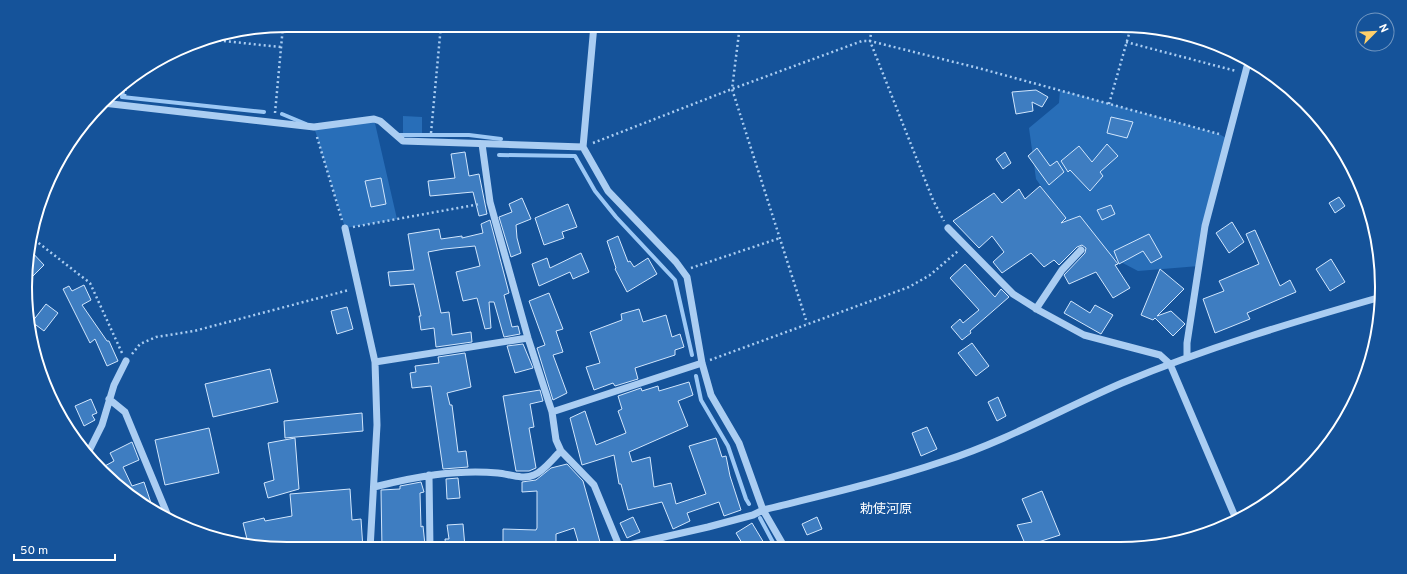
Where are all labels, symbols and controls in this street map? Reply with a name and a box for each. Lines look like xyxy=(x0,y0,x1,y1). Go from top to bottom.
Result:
north arrow xyxy=(1355,12,1395,52)
text: N xyxy=(1375,22,1391,35)
district label: 勅使河原 xyxy=(860,501,912,518)
scale bar xyxy=(14,536,115,562)
text: 50 m xyxy=(20,543,48,559)

